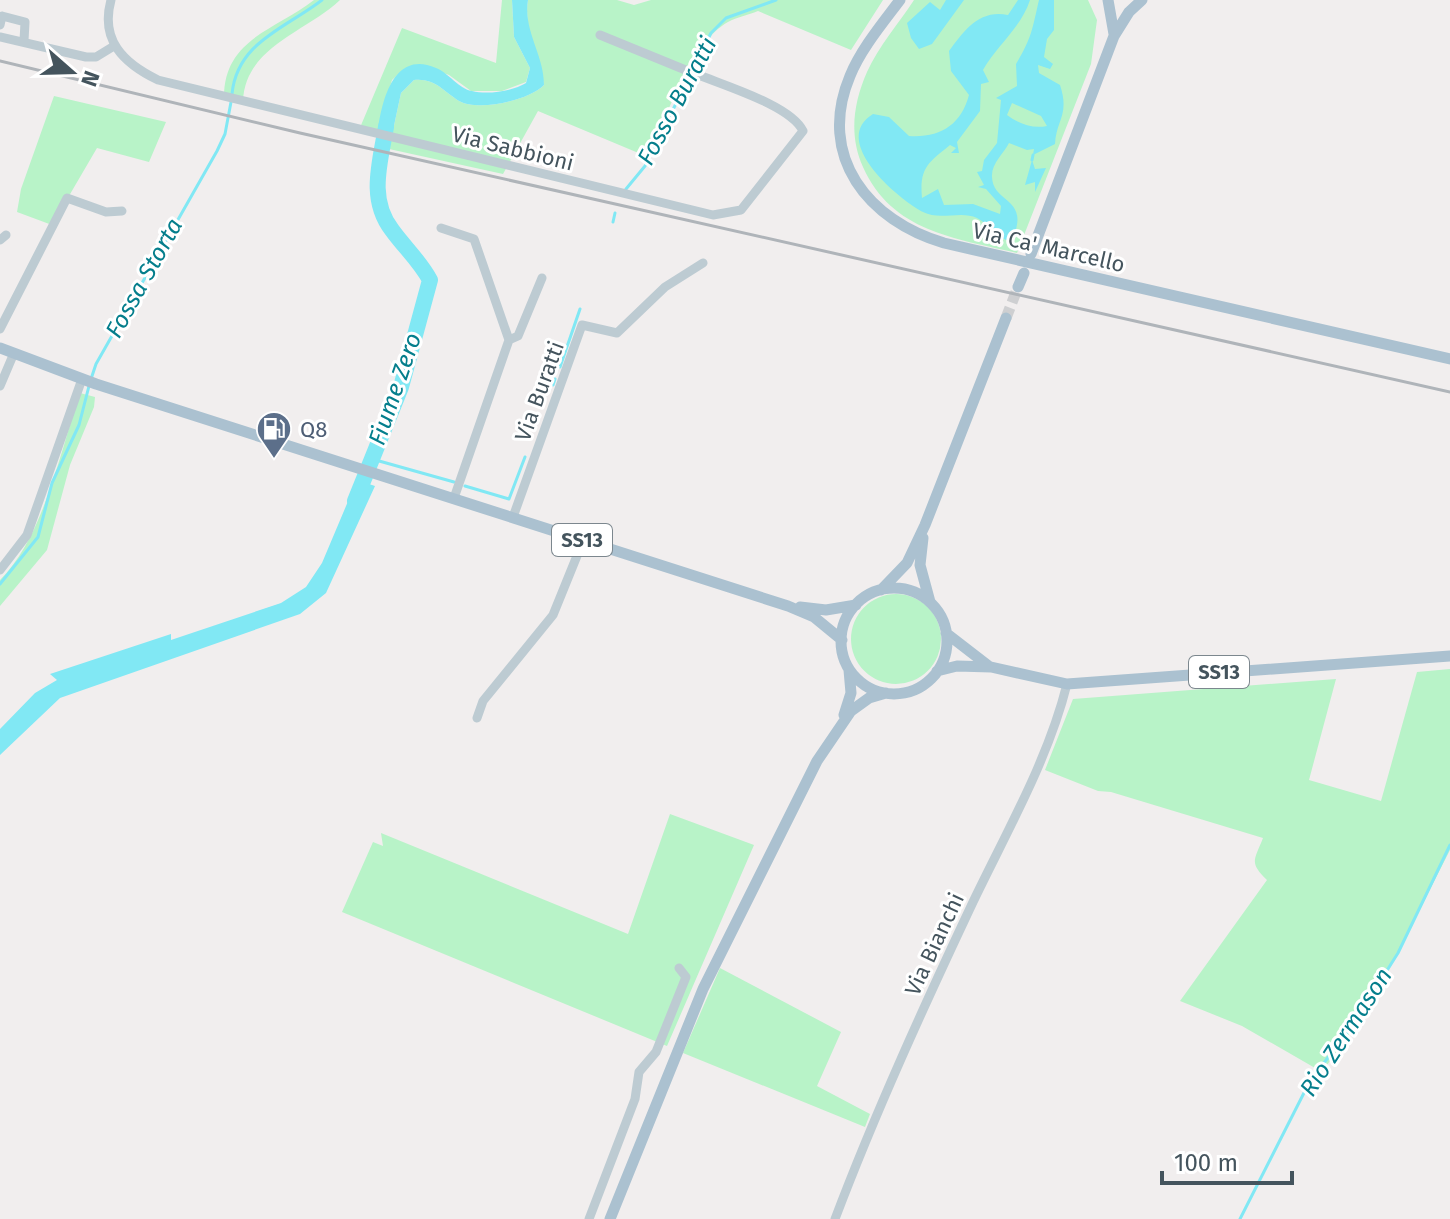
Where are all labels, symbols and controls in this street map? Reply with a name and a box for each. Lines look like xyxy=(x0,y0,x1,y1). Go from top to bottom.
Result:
north arrow xyxy=(32,32,112,112)
water label: Fosso Buratti xyxy=(632,32,723,170)
text: N xyxy=(75,67,106,90)
street label: Via Sabbioni xyxy=(449,120,577,177)
water label: Fossa Storta xyxy=(100,213,188,343)
street label: Via Ca' Marcello xyxy=(970,217,1128,278)
water label: Fiume Zero xyxy=(363,329,427,449)
street label: Via Buratti xyxy=(509,338,570,445)
fuel station icon: Q8 xyxy=(255,410,293,460)
place label: Q8 xyxy=(300,416,327,443)
road number: SS13 xyxy=(552,524,612,556)
road number: SS13 xyxy=(1189,656,1249,688)
street label: Via Bianchi xyxy=(899,889,970,1000)
water label: Rio Zermason xyxy=(1294,963,1398,1101)
scale bar xyxy=(1162,1135,1292,1185)
text: 100 m xyxy=(1174,1149,1238,1177)

